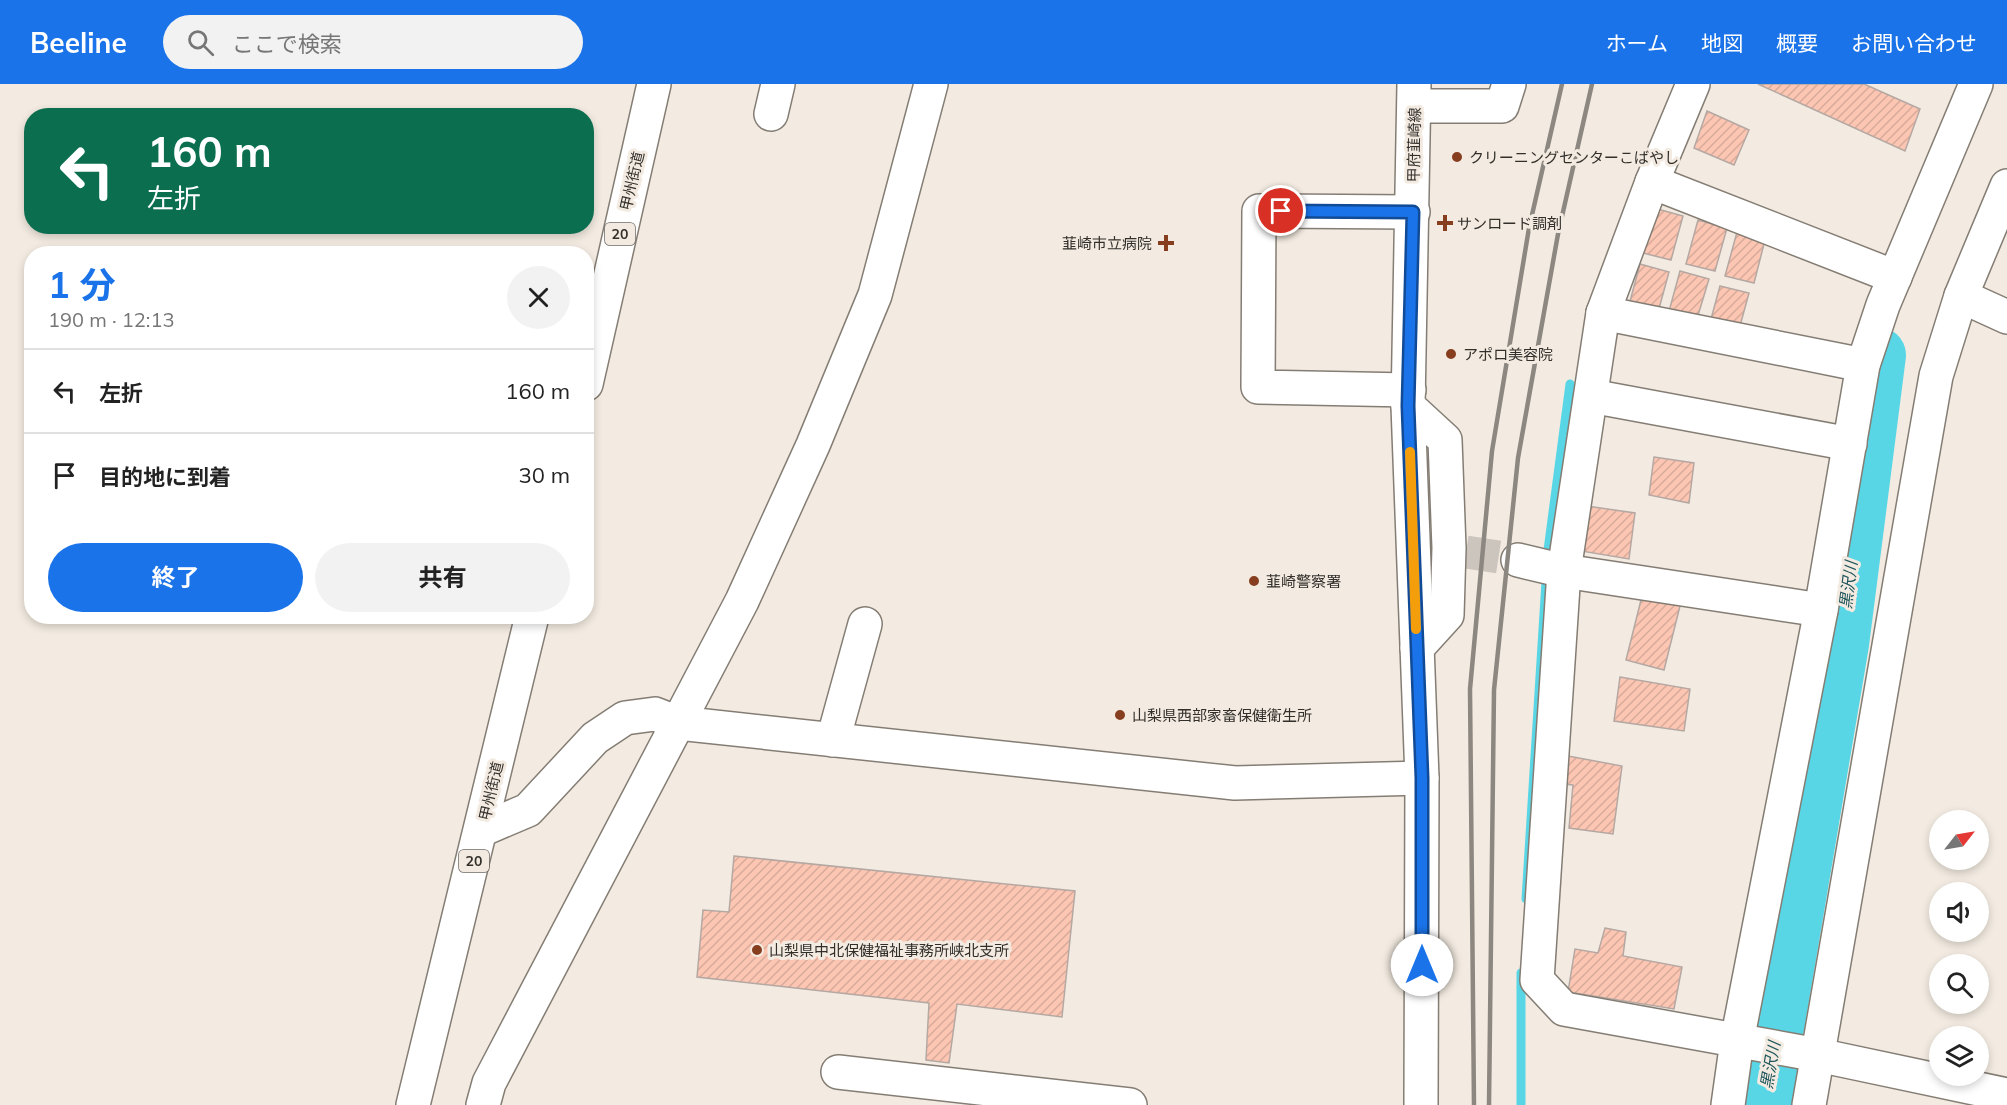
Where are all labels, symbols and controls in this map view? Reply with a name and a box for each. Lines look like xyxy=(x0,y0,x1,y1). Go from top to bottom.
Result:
search box xyxy=(163,15,583,69)
text: Beeline xyxy=(30,25,127,60)
icon: search xyxy=(184,26,217,59)
text: ここで検索 xyxy=(232,30,342,58)
text: ホーム xyxy=(1606,30,1668,56)
text: 地図 xyxy=(1701,30,1743,56)
text: 概要 xyxy=(1776,30,1818,56)
text: お問い合わせ xyxy=(1851,30,1977,56)
street label: 甲府韮崎線 xyxy=(1404,107,1424,183)
text: 160 m xyxy=(147,125,272,178)
icon: left xyxy=(48,132,126,210)
place label: クリーニングセンターこばやし xyxy=(1469,148,1679,167)
street label: 甲州街道 xyxy=(616,150,648,212)
marker: クリーニングセンターこばやし xyxy=(1450,150,1464,164)
text: 左折 xyxy=(147,181,201,215)
pin xyxy=(1255,185,1306,236)
icon: arrive xyxy=(1264,194,1297,227)
place label: サンロード調剤 xyxy=(1457,214,1562,233)
marker: サンロード調剤 xyxy=(1438,216,1452,230)
road number: 20 xyxy=(605,223,635,245)
place label: 韮崎市立病院 xyxy=(1062,234,1152,253)
marker: 韮崎市立病院 xyxy=(1157,234,1175,252)
text: 1 分 xyxy=(48,262,115,307)
button: close xyxy=(507,266,570,329)
text: 190 m · 12:13 xyxy=(48,307,174,332)
place label: アポロ美容院 xyxy=(1463,345,1553,364)
marker: アポロ美容院 xyxy=(1444,347,1458,361)
icon: left xyxy=(48,375,81,408)
text: 160 m xyxy=(505,377,570,405)
text: 左折 xyxy=(99,379,143,407)
icon: arrive xyxy=(48,459,81,492)
text: 30 m xyxy=(519,461,570,489)
text: 目的地に到着 xyxy=(99,463,231,491)
button: 終了 xyxy=(48,543,303,612)
button: 共有 xyxy=(315,543,570,612)
water label: 黒沢川 xyxy=(1835,558,1861,610)
place label: 韮崎警察署 xyxy=(1266,572,1341,591)
marker: 韮崎警察署 xyxy=(1247,574,1261,588)
place label: 山梨県西部家畜保健衛生所 xyxy=(1132,706,1312,725)
marker: 山梨県西部家畜保健衛生所 xyxy=(1113,708,1127,722)
street label: 甲州街道 xyxy=(475,760,507,822)
north arrow xyxy=(1929,810,1989,870)
map controls xyxy=(1929,810,1989,1086)
road number: 20 xyxy=(459,850,489,872)
button: sound xyxy=(1929,882,1989,942)
position arrow xyxy=(1390,933,1454,997)
place label: 山梨県中北保健福祉事務所峡北支所 xyxy=(769,941,1009,960)
marker: 山梨県中北保健福祉事務所峡北支所 xyxy=(750,943,764,957)
button: search xyxy=(1929,954,1989,1014)
button: layers xyxy=(1929,1026,1989,1086)
water label: 黒沢川 xyxy=(1756,1038,1784,1090)

